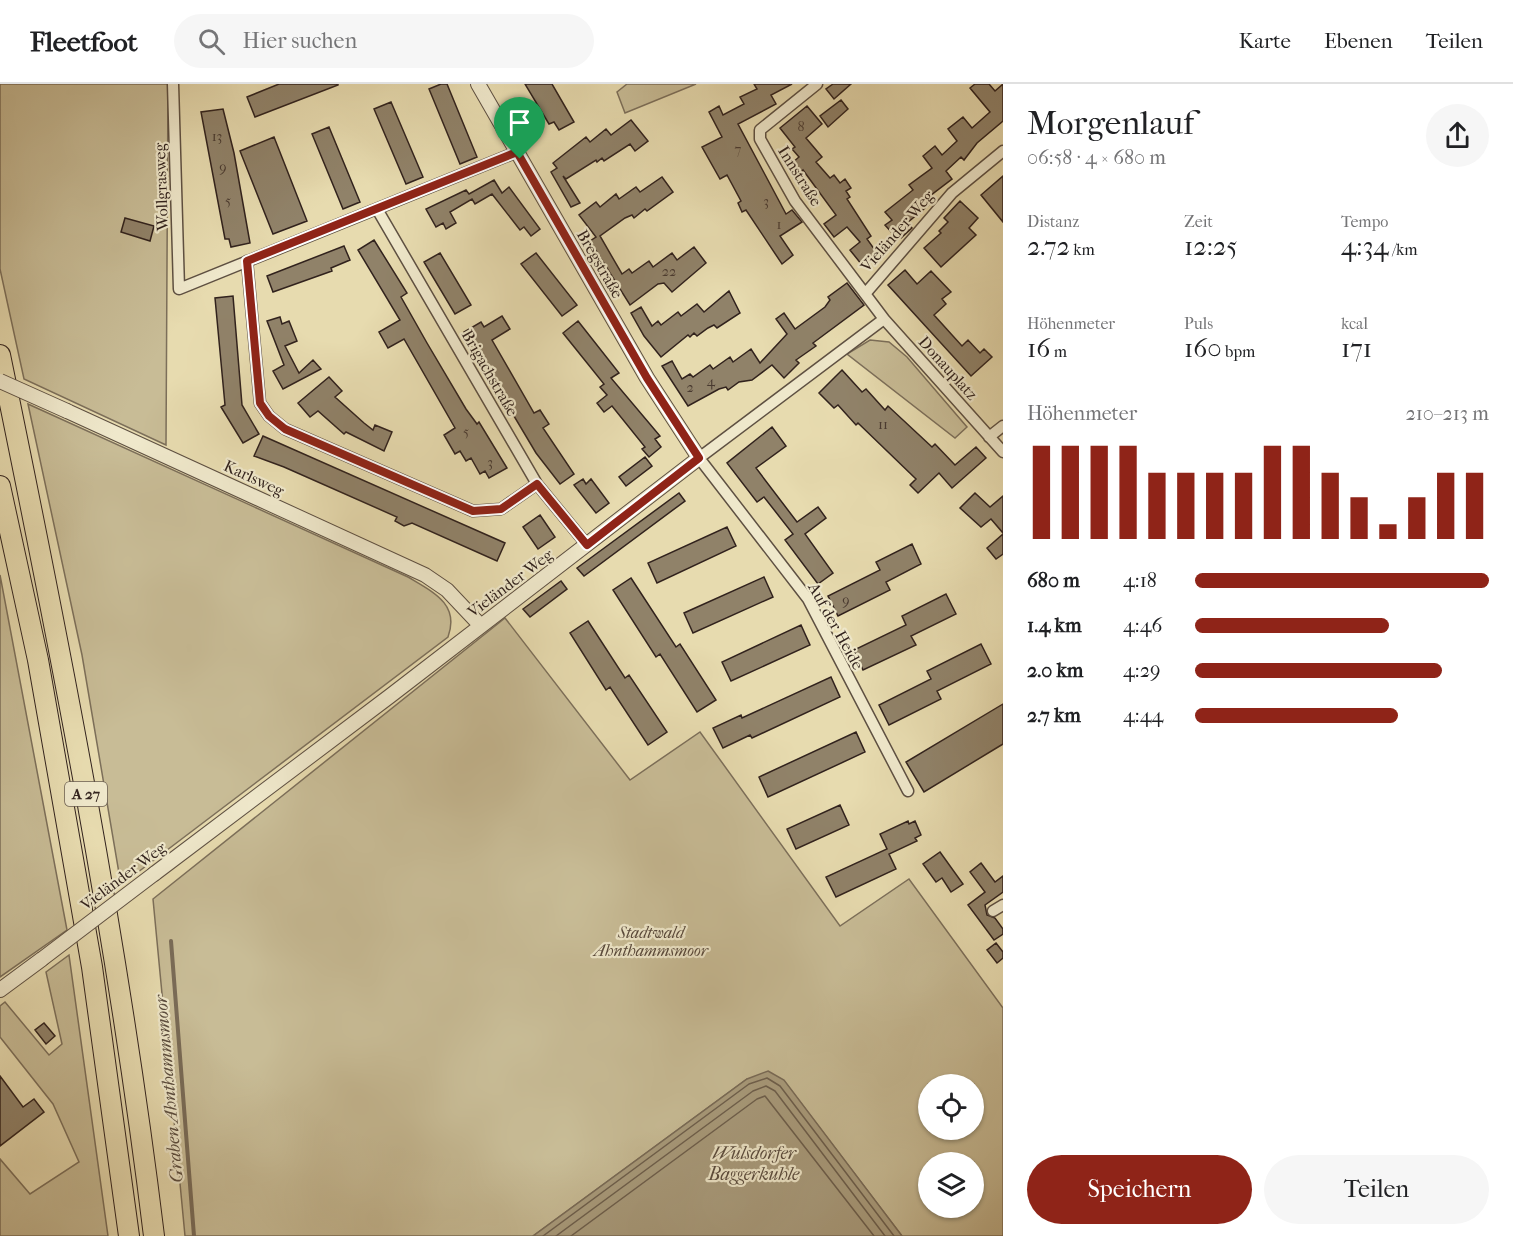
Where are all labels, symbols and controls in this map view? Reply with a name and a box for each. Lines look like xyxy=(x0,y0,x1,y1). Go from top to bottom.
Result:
search box xyxy=(174,14,594,68)
text: Fleetfoot xyxy=(30,25,138,58)
icon: search xyxy=(195,25,228,58)
text: Hier suchen xyxy=(243,28,357,54)
text: Karte xyxy=(1239,29,1291,53)
text: Ebenen xyxy=(1324,29,1393,53)
text: Teilen xyxy=(1426,29,1483,53)
pin xyxy=(494,97,545,159)
text: Morgenlauf xyxy=(1027,104,1194,143)
button: share xyxy=(1426,104,1489,167)
icon: arrive xyxy=(503,106,536,139)
house number: 8 xyxy=(797,118,805,135)
house number: 13 xyxy=(212,128,222,145)
house number: 7 xyxy=(735,141,742,158)
street label: Wollgrasweg xyxy=(150,142,172,232)
street label: Innstraße xyxy=(774,142,826,210)
text: 06:58 · 4 × 680 m xyxy=(1027,146,1166,169)
house number: 9 xyxy=(219,159,227,176)
street label: Vieländer Weg xyxy=(856,186,938,276)
house number: 5 xyxy=(225,192,231,209)
house number: 3 xyxy=(763,193,769,210)
text: Distanz xyxy=(1027,212,1079,231)
text: Zeit xyxy=(1184,212,1213,231)
text: Tempo xyxy=(1341,212,1388,231)
house number: 1 xyxy=(777,216,782,233)
street label: Bregstraße xyxy=(573,226,627,302)
text: 2.72 xyxy=(1027,231,1070,262)
text: 12:25 xyxy=(1184,231,1238,262)
text: 4:34 xyxy=(1341,231,1389,262)
text: km xyxy=(1070,240,1095,259)
text: /km xyxy=(1389,240,1418,259)
house number: 22 xyxy=(662,263,676,280)
text: Höhenmeter xyxy=(1027,314,1115,333)
text: Puls xyxy=(1184,314,1213,333)
text: kcal xyxy=(1341,314,1368,333)
street label: Brigachstraße xyxy=(458,327,522,420)
street label: Donauplatz xyxy=(914,332,982,404)
text: 16 xyxy=(1027,333,1050,364)
text: 160 xyxy=(1184,333,1222,364)
text: 171 xyxy=(1341,333,1372,364)
text: m xyxy=(1050,342,1067,361)
text: bpm xyxy=(1222,342,1255,361)
house number: 4 xyxy=(707,373,716,390)
house number: 2 xyxy=(686,379,694,396)
text: Höhenmeter xyxy=(1027,402,1137,425)
text: 210–213 m xyxy=(1405,402,1489,425)
house number: 11 xyxy=(878,416,888,433)
house number: 5 xyxy=(463,423,469,440)
house number: 3 xyxy=(487,454,493,471)
street label: Karlsweg xyxy=(221,456,288,500)
street label: Vieländer Weg xyxy=(463,544,557,622)
text: 680 m xyxy=(1027,569,1080,592)
text: 4:18 xyxy=(1123,569,1157,592)
street label: Auf der Heide xyxy=(804,578,868,673)
house number: 9 xyxy=(842,592,850,609)
text: 1.4 km xyxy=(1027,614,1082,637)
text: 4:46 xyxy=(1123,614,1162,637)
text: 2.0 km xyxy=(1027,659,1083,682)
text: 4:29 xyxy=(1123,659,1160,682)
text: 2.7 km xyxy=(1027,704,1081,727)
text: 4:44 xyxy=(1123,704,1163,727)
road number: A 27 xyxy=(65,782,107,806)
street label: Vieländer Weg xyxy=(76,837,170,915)
park label: Stadtwald Ahnthammsmoor xyxy=(592,923,710,960)
water label: Graben Ahnthammsmoor xyxy=(150,992,188,1184)
map controls xyxy=(918,1074,984,1218)
button: locate xyxy=(918,1074,984,1140)
water label: Wulsdorfer Baggerkuhle xyxy=(708,1143,800,1185)
button: layers xyxy=(918,1152,984,1218)
button: Speichern xyxy=(1027,1155,1252,1224)
button: Teilen xyxy=(1264,1155,1489,1224)

